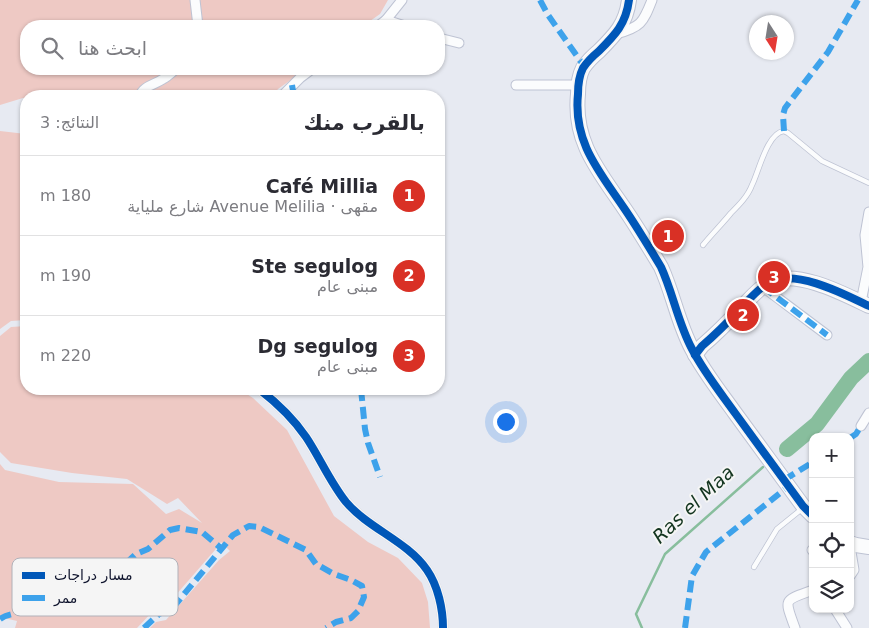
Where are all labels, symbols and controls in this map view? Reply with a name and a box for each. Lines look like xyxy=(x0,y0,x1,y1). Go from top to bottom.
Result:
north arrow xyxy=(749,15,794,60)
search box xyxy=(20,20,445,75)
icon: search xyxy=(38,34,66,62)
text: ابحث هنا xyxy=(78,37,147,59)
text: بالقرب منك xyxy=(304,111,425,135)
text: النتائج: 3 xyxy=(40,113,99,132)
text: Café Millia xyxy=(266,175,378,197)
text: 180 m xyxy=(40,186,91,205)
text: 1 xyxy=(403,186,415,205)
text: مقهى · Avenue Melilia شارع ملياية xyxy=(127,197,378,216)
pin: 1 xyxy=(652,217,684,255)
text: Ste segulog xyxy=(251,255,378,277)
pin: 3 xyxy=(758,258,790,296)
text: 190 m xyxy=(40,266,91,285)
text: 2 xyxy=(403,266,415,285)
text: مبنى عام xyxy=(317,277,378,296)
pin: 2 xyxy=(727,296,759,334)
text: Dg segulog xyxy=(258,335,378,357)
text: 220 m xyxy=(40,346,91,365)
text: 3 xyxy=(403,346,415,365)
text: مبنى عام xyxy=(317,357,378,376)
your location xyxy=(493,409,519,435)
map controls xyxy=(809,433,854,613)
button: + xyxy=(809,433,854,478)
water label: Ras el Maa xyxy=(648,461,738,547)
button: − xyxy=(809,478,854,523)
button: locate xyxy=(809,523,854,568)
legend xyxy=(12,558,178,616)
text: مسار دراجات xyxy=(54,567,132,584)
button: layers xyxy=(809,568,854,613)
text: ممر xyxy=(53,590,77,607)

